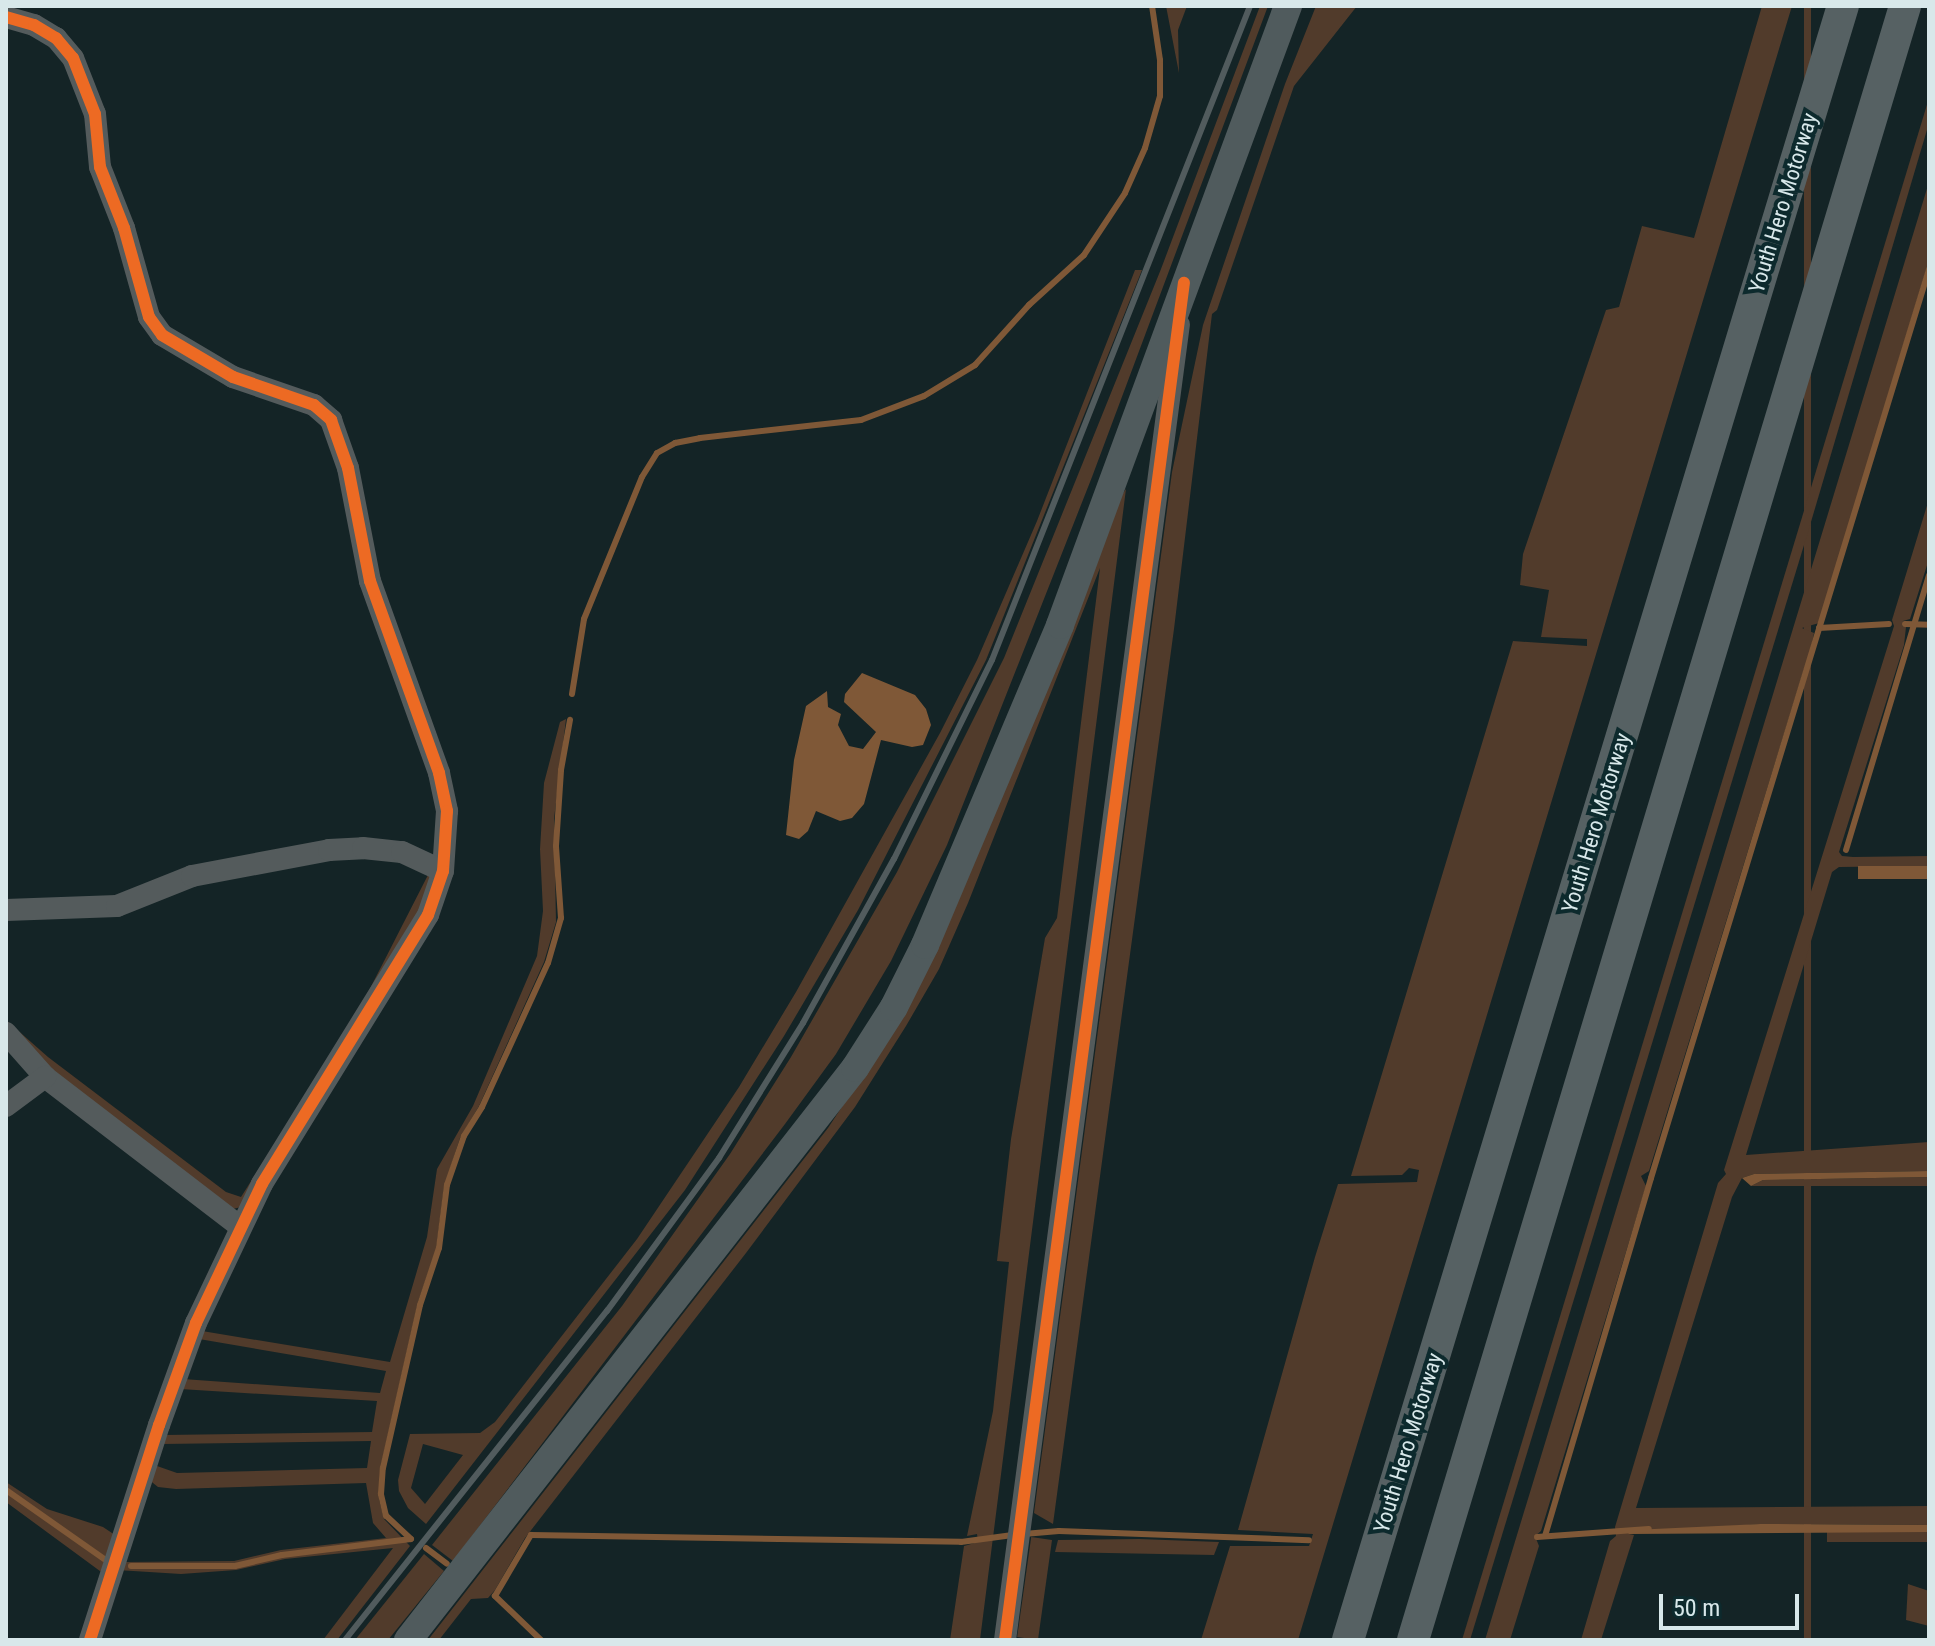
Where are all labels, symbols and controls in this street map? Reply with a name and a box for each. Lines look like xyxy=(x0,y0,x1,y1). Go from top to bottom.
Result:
street label: Youth Hero Motorway xyxy=(1743,110,1823,296)
street label: Youth Hero Motorway xyxy=(1556,730,1636,916)
street label: Youth Hero Motorway xyxy=(1368,1350,1448,1536)
scale bar xyxy=(1663,1578,1803,1628)
text: 50 m xyxy=(1673,1594,1720,1622)

